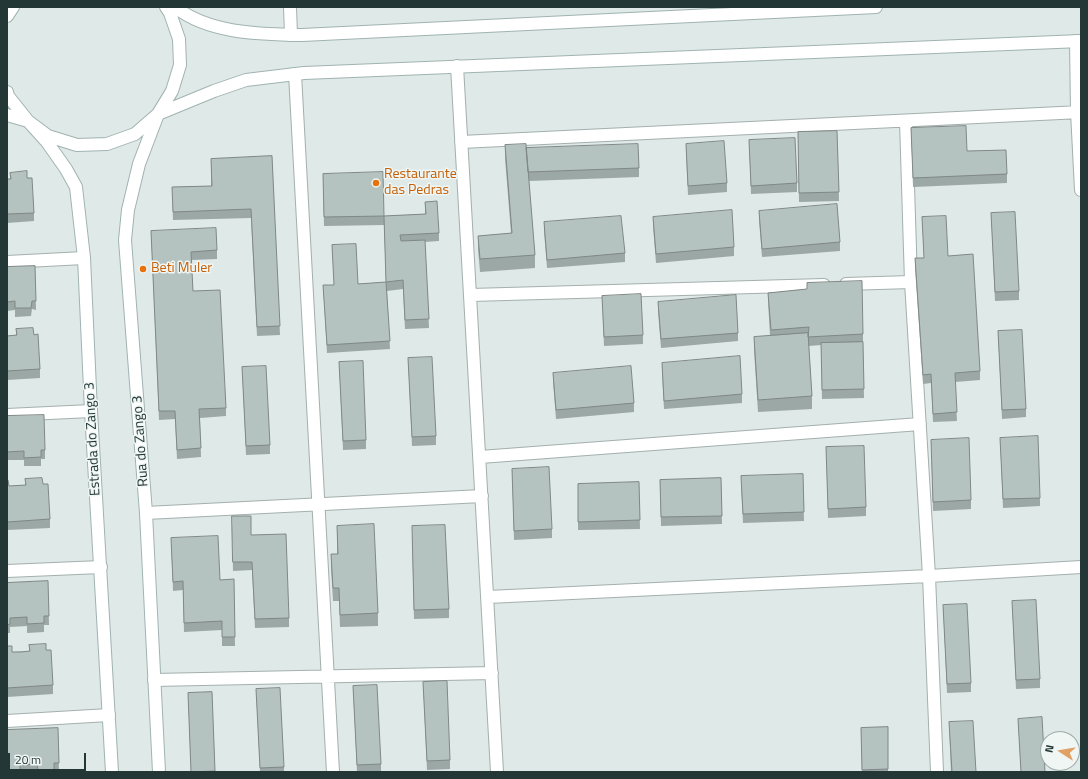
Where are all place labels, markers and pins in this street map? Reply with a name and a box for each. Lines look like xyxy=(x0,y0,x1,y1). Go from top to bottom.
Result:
place label: Restaurante das Pedras xyxy=(384,167,457,200)
marker: Restaurante das Pedras xyxy=(371,178,381,188)
place label: Beti Muler xyxy=(151,261,212,277)
marker: Beti Muler xyxy=(138,264,148,274)

